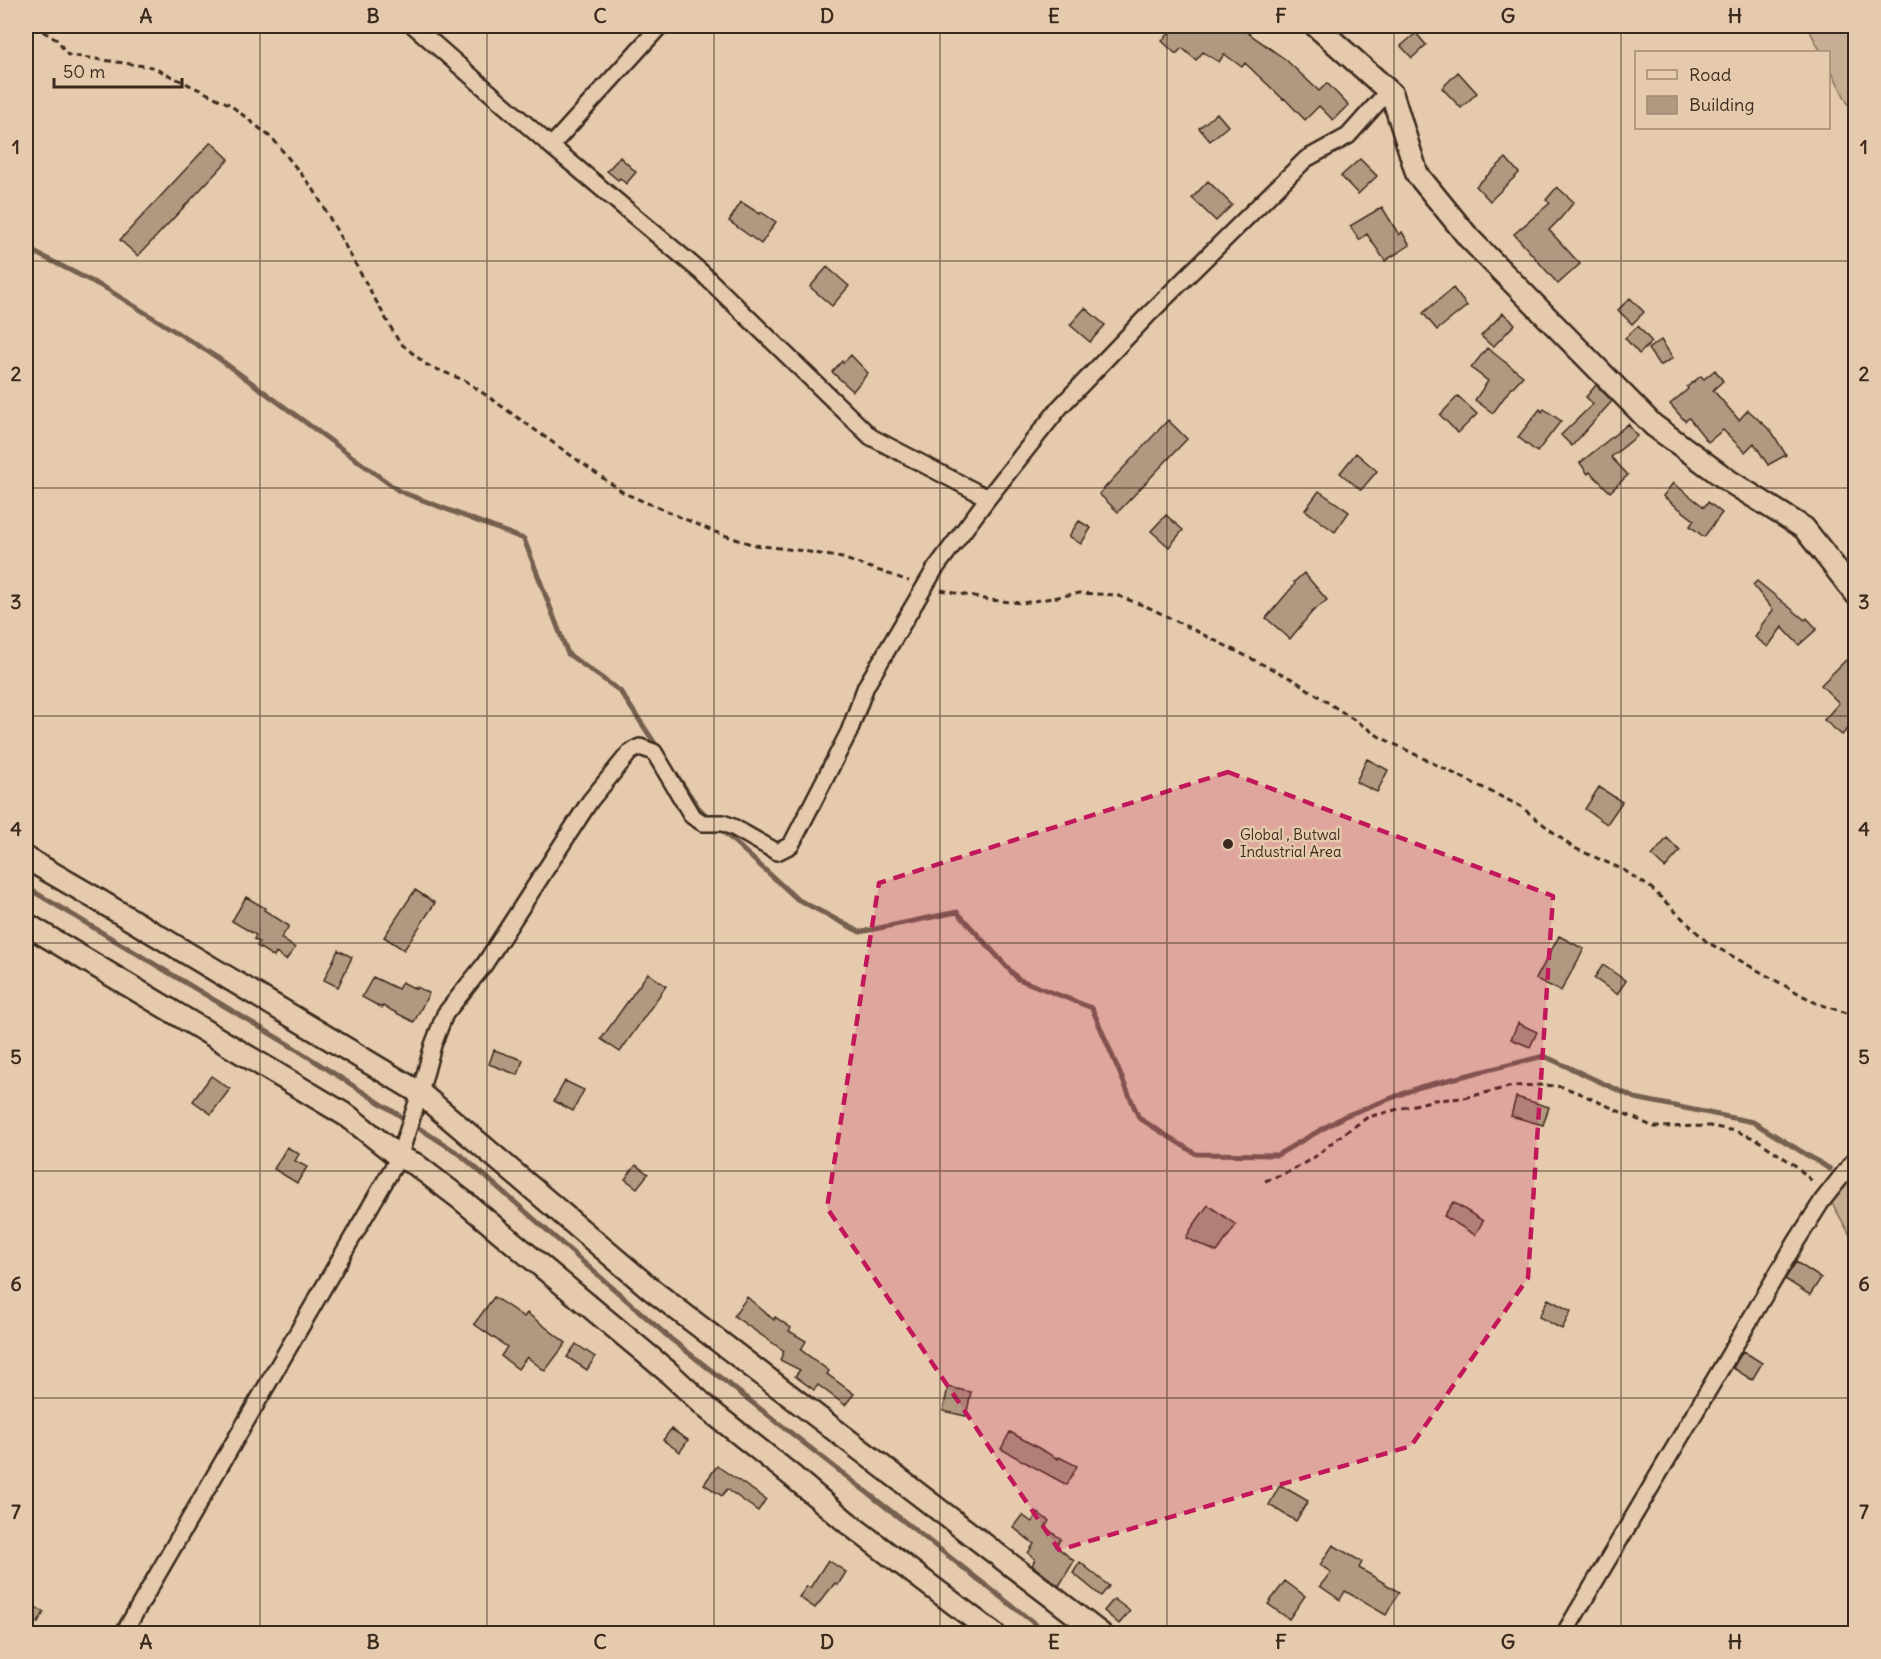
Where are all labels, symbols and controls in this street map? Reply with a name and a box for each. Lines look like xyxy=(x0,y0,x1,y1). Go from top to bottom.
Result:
text: A xyxy=(140,3,153,28)
text: B xyxy=(366,3,380,28)
text: C xyxy=(593,3,607,28)
text: D xyxy=(820,3,834,28)
text: E xyxy=(1048,3,1060,28)
text: F xyxy=(1275,3,1287,28)
text: G xyxy=(1501,3,1515,28)
text: H xyxy=(1728,3,1742,28)
scale bar xyxy=(54,51,182,89)
legend xyxy=(1635,51,1830,129)
text: 50 m xyxy=(63,60,105,83)
text: Road xyxy=(1689,63,1732,86)
text: Building xyxy=(1689,93,1754,116)
text: 1 xyxy=(12,134,20,159)
text: 1 xyxy=(1860,134,1868,159)
text: 2 xyxy=(11,361,22,386)
text: 2 xyxy=(1859,361,1870,386)
text: 3 xyxy=(10,589,22,614)
text: 3 xyxy=(1858,589,1870,614)
text: 4 xyxy=(10,816,22,841)
text: 4 xyxy=(1858,816,1870,841)
place label: Global , Butwal Industrial Area xyxy=(1240,825,1342,861)
marker: Global , Butwal Industrial Area xyxy=(1221,837,1235,851)
text: 5 xyxy=(10,1044,22,1069)
text: 5 xyxy=(1858,1044,1870,1069)
text: 6 xyxy=(10,1271,22,1296)
text: 6 xyxy=(1858,1271,1870,1296)
text: 7 xyxy=(11,1499,21,1524)
text: 7 xyxy=(1859,1499,1869,1524)
text: A xyxy=(140,1629,153,1654)
text: B xyxy=(366,1629,380,1654)
text: C xyxy=(593,1629,607,1654)
text: D xyxy=(820,1629,834,1654)
text: E xyxy=(1048,1629,1060,1654)
text: F xyxy=(1275,1629,1287,1654)
text: G xyxy=(1501,1629,1515,1654)
text: H xyxy=(1728,1629,1742,1654)

